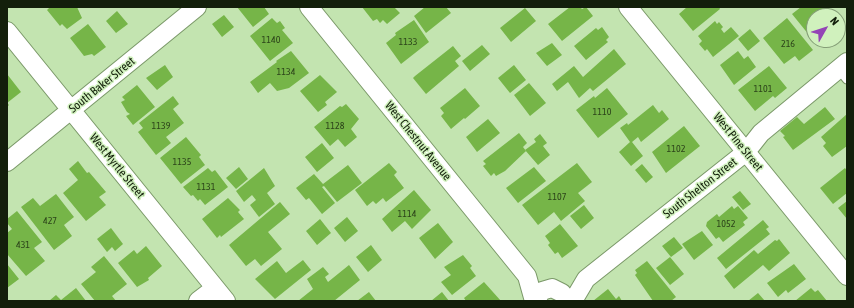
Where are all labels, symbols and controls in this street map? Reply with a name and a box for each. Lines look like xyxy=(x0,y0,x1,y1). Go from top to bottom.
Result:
north arrow xyxy=(806,8,846,48)
text: N xyxy=(828,15,841,27)
house number: 1140 xyxy=(262,34,280,46)
house number: 1133 xyxy=(399,36,417,48)
house number: 216 xyxy=(781,38,795,50)
street label: South Baker Street xyxy=(66,54,138,116)
house number: 1134 xyxy=(277,66,295,78)
house number: 1101 xyxy=(754,83,772,95)
street label: West Chestnut Avenue xyxy=(382,99,454,183)
house number: 1110 xyxy=(593,106,611,118)
street label: West Pine Street xyxy=(710,110,766,174)
house number: 1139 xyxy=(152,120,170,132)
house number: 1128 xyxy=(326,120,344,132)
street label: West Myrtle Street xyxy=(86,131,148,201)
house number: 1102 xyxy=(667,143,685,155)
street label: South Shelton Street xyxy=(660,155,740,221)
house number: 1135 xyxy=(173,156,191,168)
house number: 1131 xyxy=(197,181,215,193)
house number: 1107 xyxy=(548,191,566,203)
house number: 1114 xyxy=(398,208,416,220)
house number: 427 xyxy=(43,215,57,227)
house number: 1052 xyxy=(717,218,735,230)
house number: 431 xyxy=(16,239,30,251)

